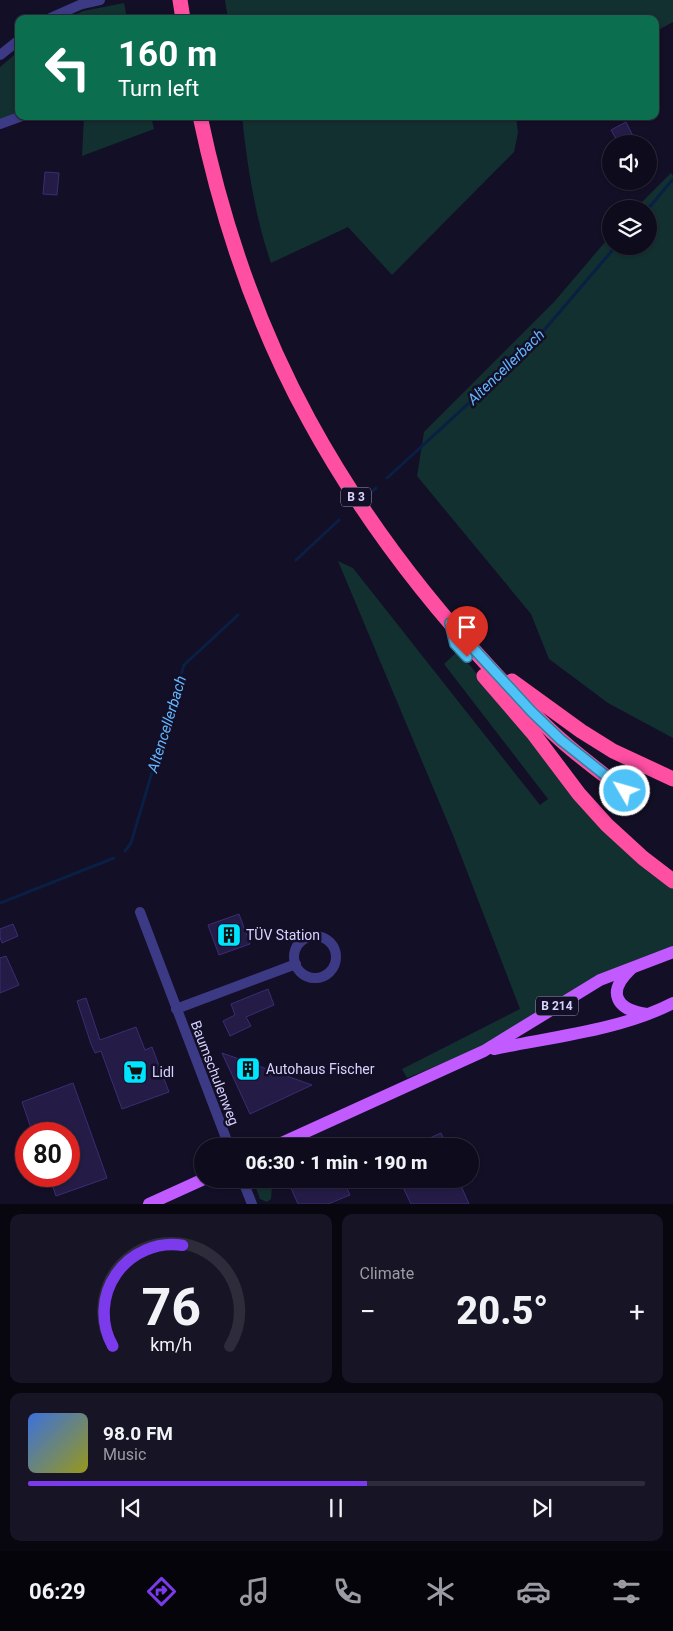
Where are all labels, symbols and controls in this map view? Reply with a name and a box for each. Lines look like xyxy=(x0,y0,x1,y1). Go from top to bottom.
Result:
text: 160 m xyxy=(118,34,217,75)
icon: left xyxy=(35,35,100,100)
text: Turn left xyxy=(118,76,199,101)
map controls xyxy=(602,135,657,255)
button: sound xyxy=(602,135,657,190)
button: layers xyxy=(602,200,657,255)
water label: Altencellerbach xyxy=(463,326,548,409)
road number: B 3 xyxy=(341,488,371,507)
pin xyxy=(446,606,488,657)
icon: arrive xyxy=(453,613,481,641)
water label: Altencellerbach xyxy=(143,673,190,776)
position arrow xyxy=(598,764,650,816)
building icon: TÜV Station xyxy=(216,922,242,948)
place label: TÜV Station xyxy=(246,927,320,943)
road number: B 214 xyxy=(536,996,578,1016)
street label: Baumschulenweg xyxy=(188,1018,242,1128)
building icon: Autohaus Fischer xyxy=(235,1056,261,1082)
supermarket icon: Lidl xyxy=(122,1059,148,1085)
place label: Autohaus Fischer xyxy=(266,1061,375,1077)
place label: Lidl xyxy=(152,1064,174,1080)
speed limit sign: 80 xyxy=(15,1122,80,1187)
text: 06:30 · 1 min · 190 m xyxy=(245,1151,428,1174)
text: Climate xyxy=(360,1264,414,1283)
text: 76 xyxy=(141,1277,201,1338)
text: 20.5° xyxy=(456,1289,548,1333)
text: − xyxy=(360,1295,376,1328)
text: + xyxy=(629,1295,645,1328)
text: km/h xyxy=(150,1334,192,1355)
text: 98.0 FM xyxy=(103,1422,173,1445)
text: Music xyxy=(103,1445,146,1464)
icon: previous xyxy=(117,1494,145,1522)
icon: pause xyxy=(322,1494,350,1522)
icon: next xyxy=(528,1494,556,1522)
icon: directions xyxy=(144,1574,179,1609)
icon: music xyxy=(237,1574,272,1609)
icon: phone xyxy=(330,1574,365,1609)
icon: climate xyxy=(423,1574,458,1609)
icon: car xyxy=(516,1574,551,1609)
icon: filters xyxy=(609,1574,644,1609)
text: 06:29 xyxy=(29,1579,86,1604)

